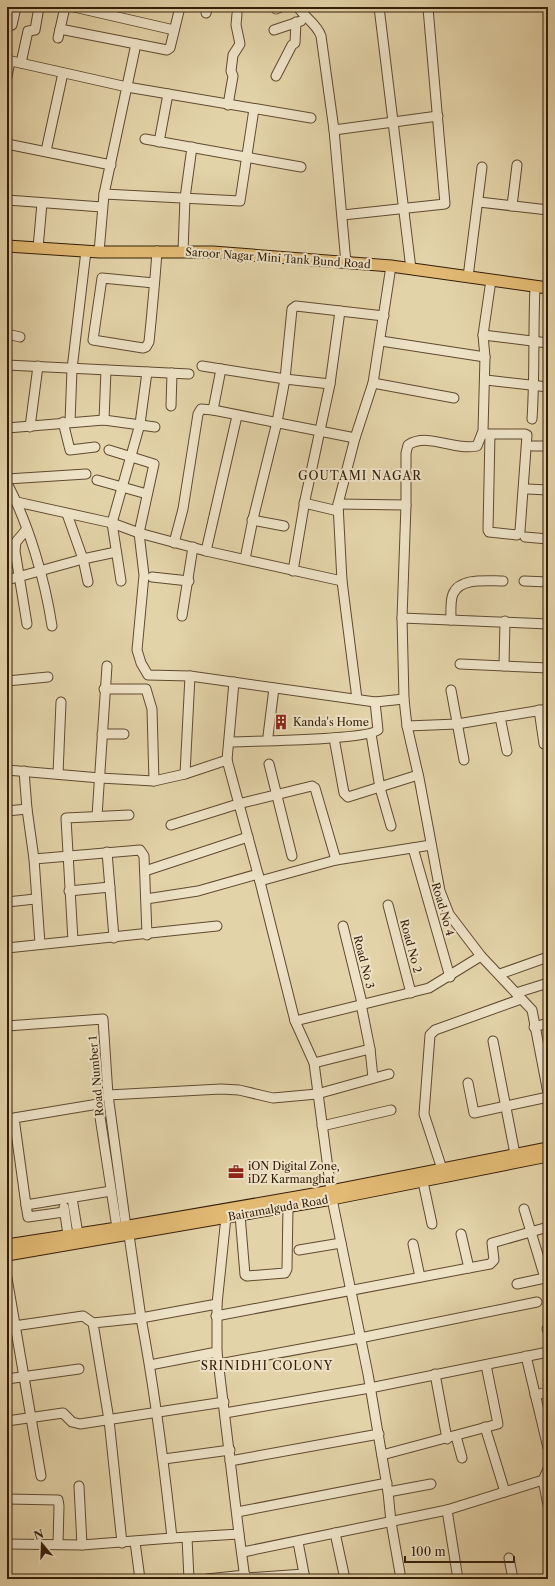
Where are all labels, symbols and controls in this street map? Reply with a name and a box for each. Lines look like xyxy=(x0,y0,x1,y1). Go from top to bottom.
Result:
street label: Saroor Nagar Mini Tank Bund Road xyxy=(185,245,371,271)
district label: GOUTAMI NAGAR xyxy=(298,468,422,483)
building icon: Kanda's Home xyxy=(272,713,290,731)
place label: Kanda's Home xyxy=(293,715,369,729)
street label: Road No 4 xyxy=(429,881,457,937)
street label: Road No 2 xyxy=(397,918,425,974)
street label: Road No 3 xyxy=(351,934,377,990)
street label: Road Number 1 xyxy=(85,1035,106,1117)
place label: iON Digital Zone, iDZ Karmanghat xyxy=(248,1159,340,1186)
office icon: iON Digital Zone, iDZ Karmanghat xyxy=(227,1163,245,1181)
street label: Bairamalguda Road xyxy=(227,1192,330,1224)
district label: SRINIDHI COLONY xyxy=(201,1358,333,1373)
north arrow xyxy=(22,1524,62,1564)
text: N xyxy=(32,1526,46,1543)
scale bar xyxy=(405,1538,514,1564)
text: 100 m xyxy=(411,1544,446,1559)

